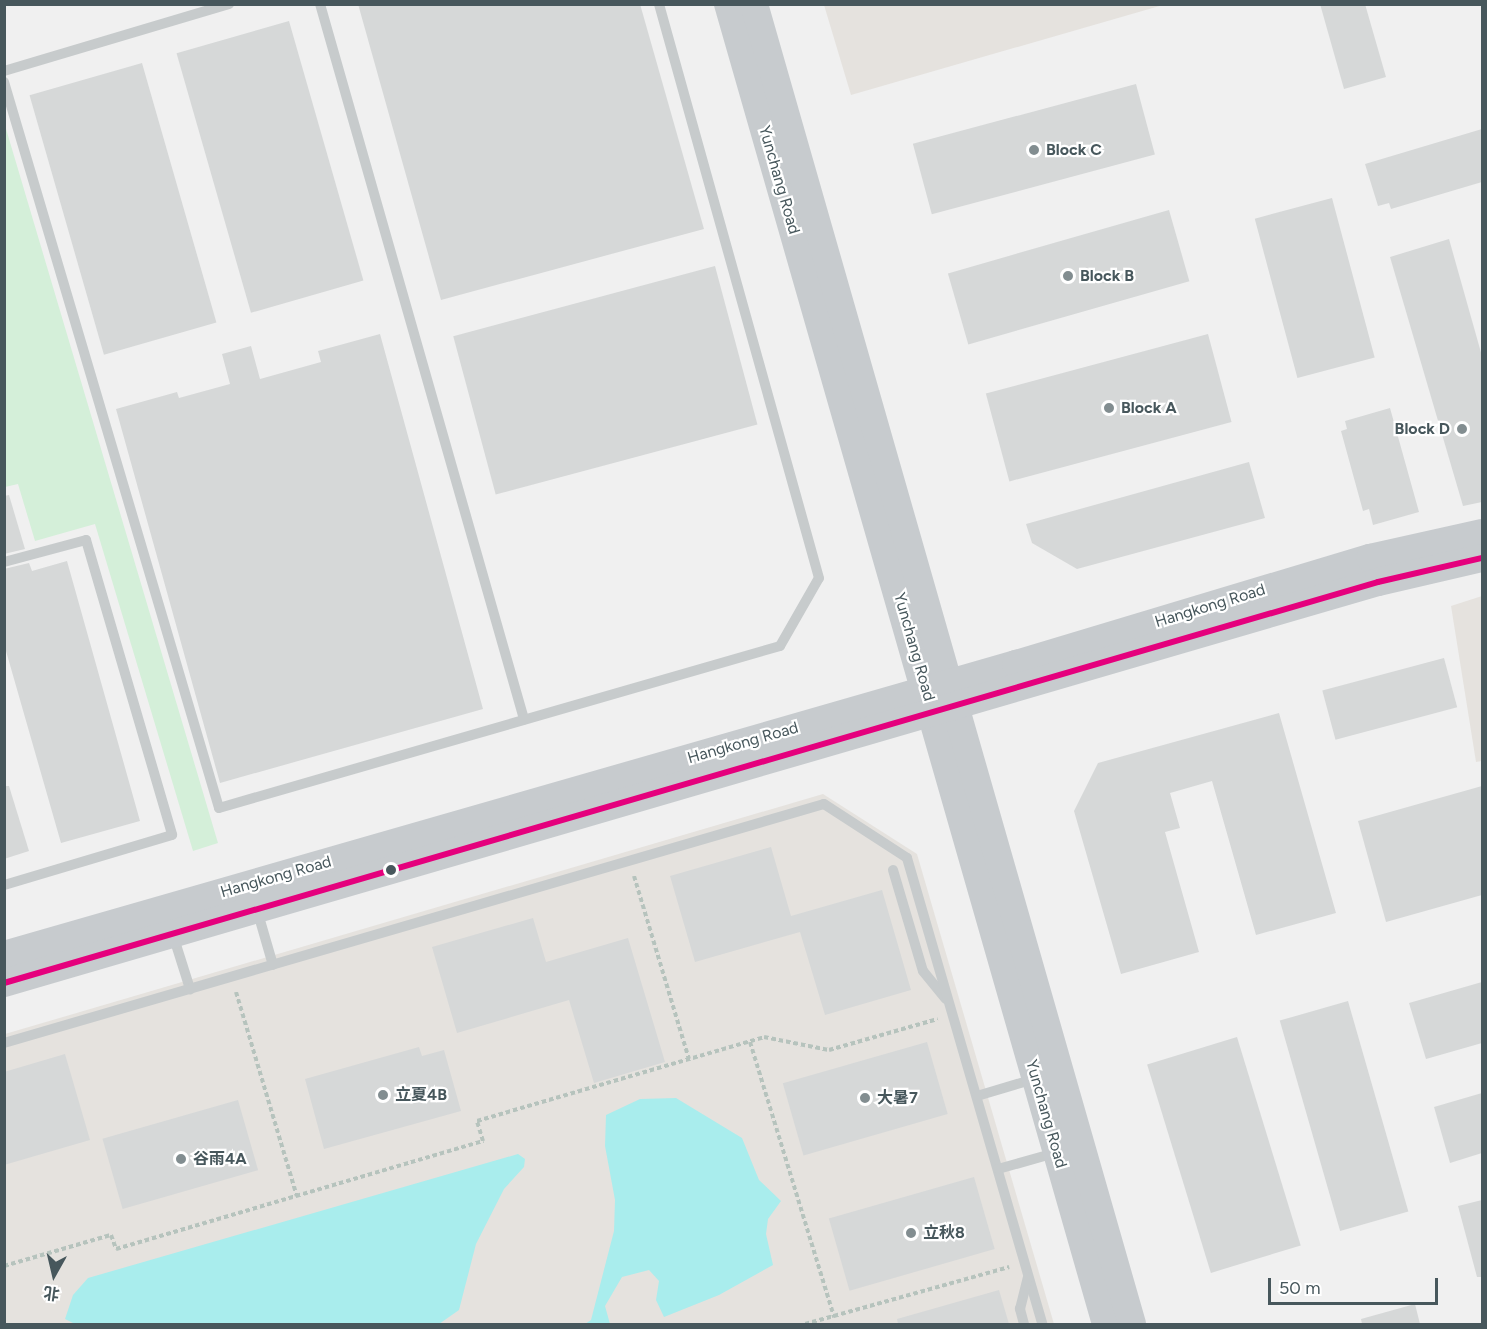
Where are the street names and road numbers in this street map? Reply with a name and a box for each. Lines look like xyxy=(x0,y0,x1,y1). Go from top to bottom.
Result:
street label: Yunchang Road xyxy=(754,124,804,236)
street label: Hangkong Road xyxy=(1152,580,1268,632)
street label: Yunchang Road xyxy=(889,591,939,703)
street label: Hangkong Road xyxy=(685,718,801,768)
street label: Hangkong Road xyxy=(218,852,334,902)
street label: Yunchang Road xyxy=(1021,1058,1071,1170)

